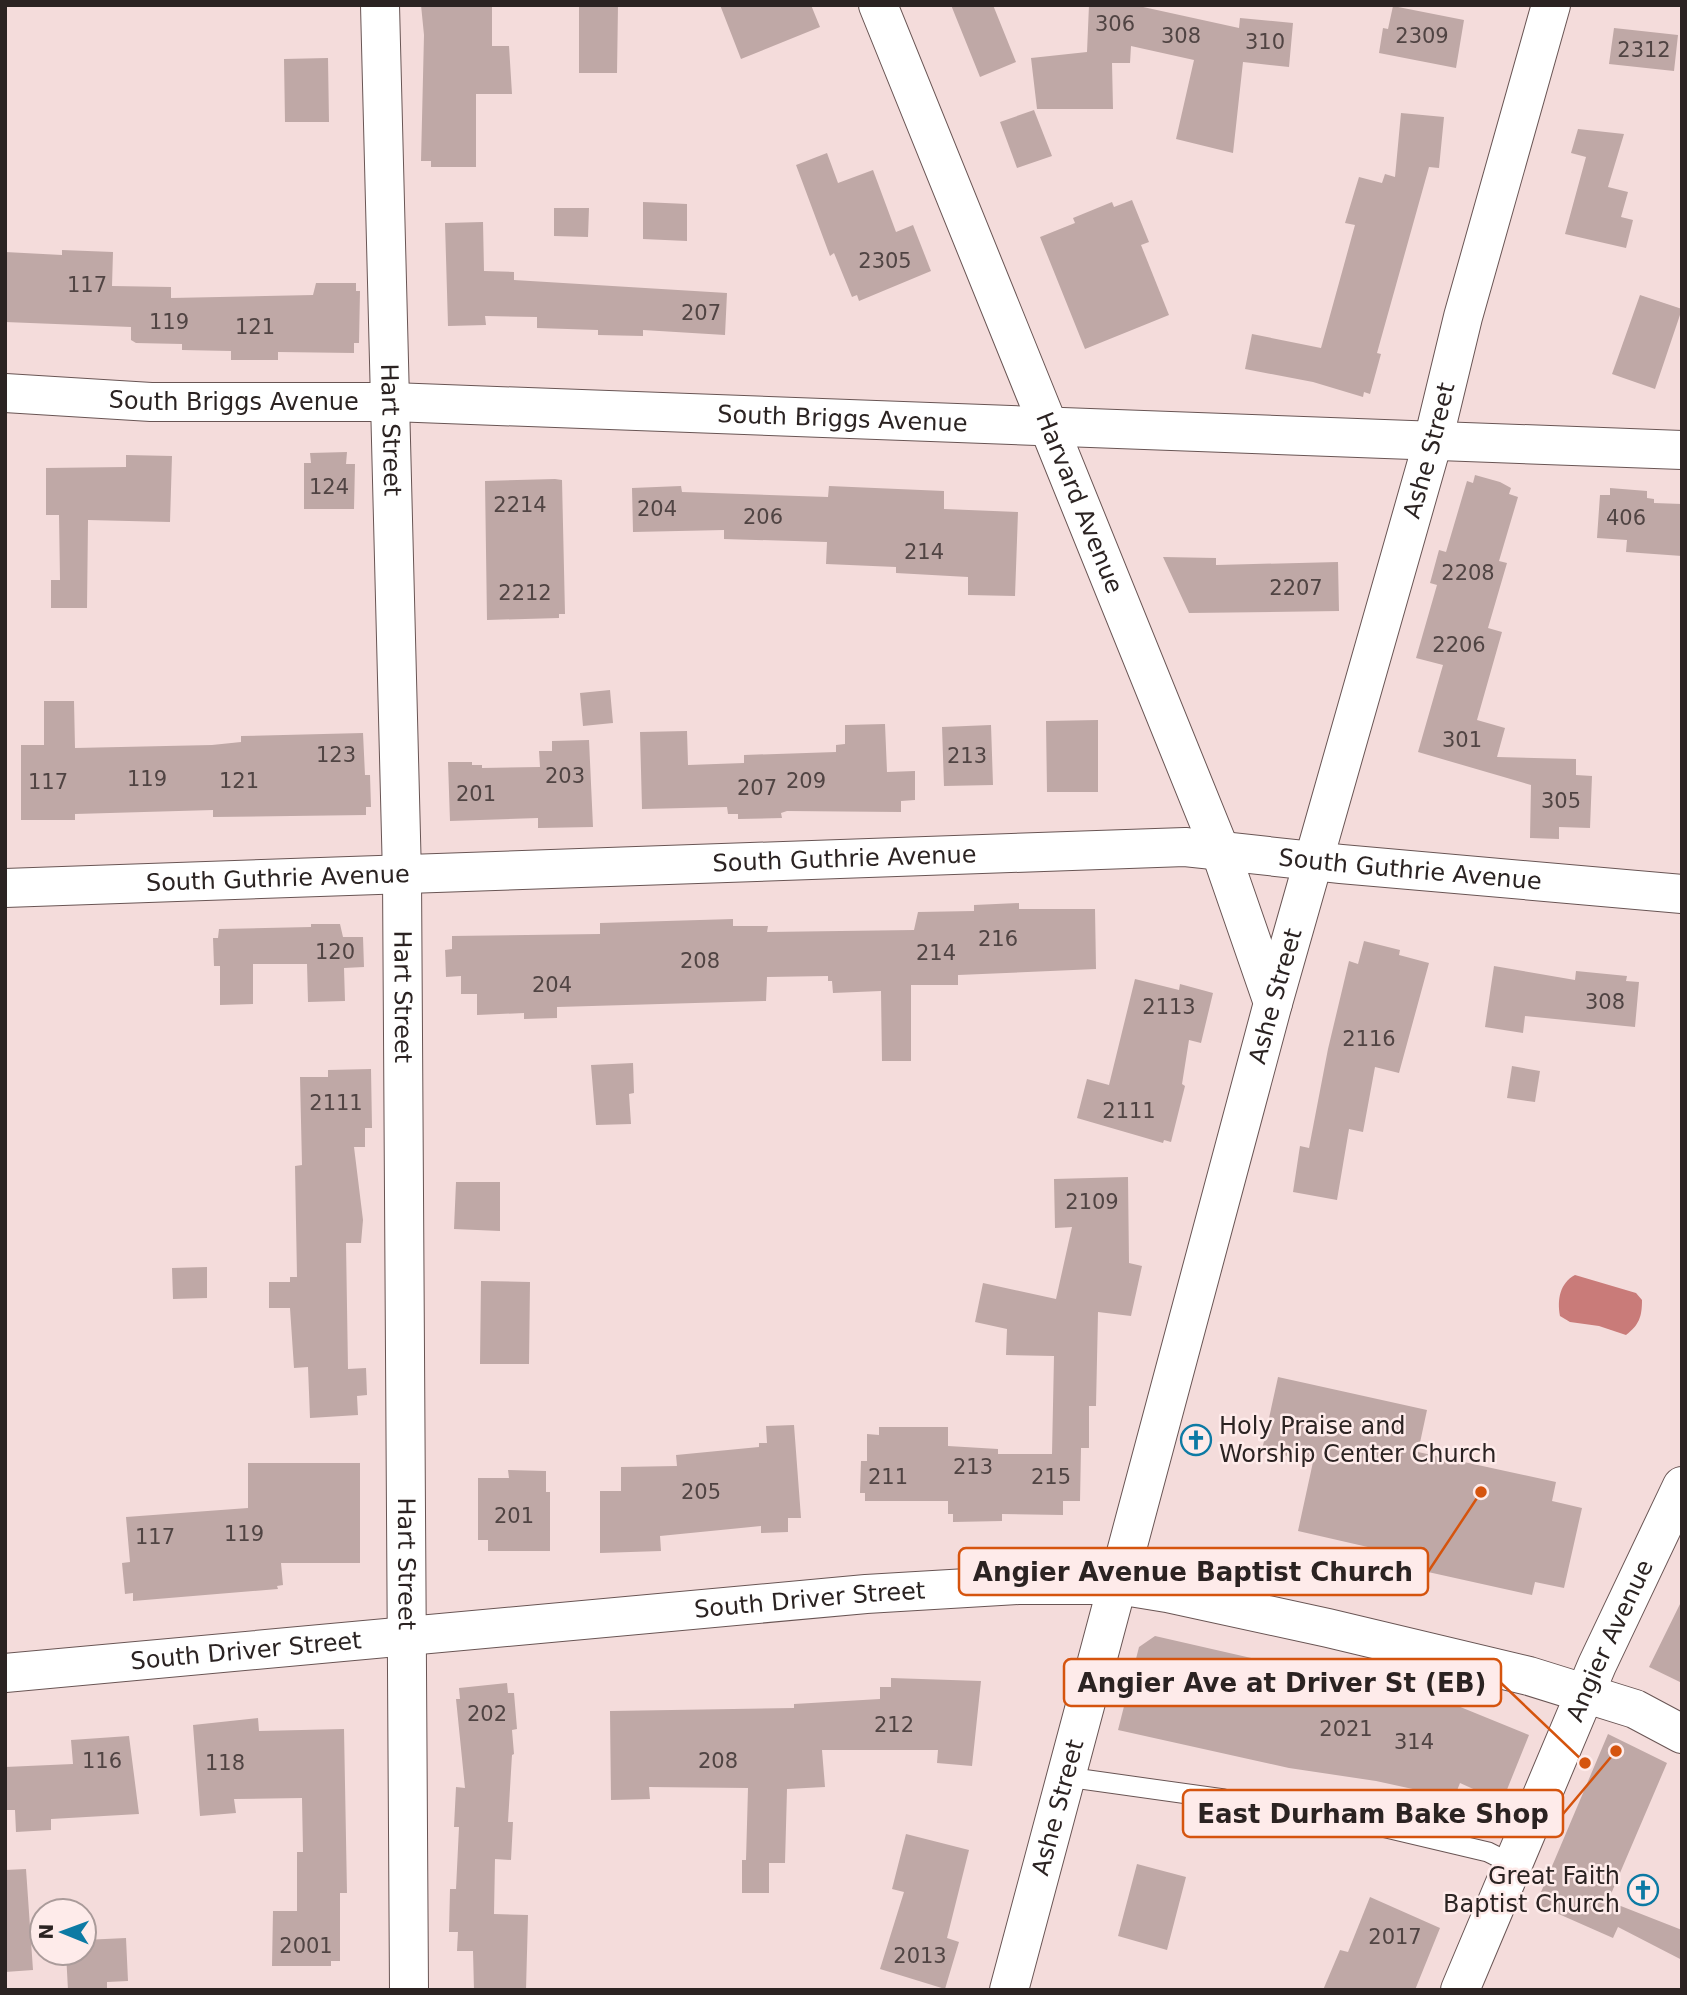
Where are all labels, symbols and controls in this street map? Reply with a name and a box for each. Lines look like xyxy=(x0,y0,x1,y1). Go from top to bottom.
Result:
house number: 306 xyxy=(1095,12,1135,36)
house number: 308 xyxy=(1161,24,1201,48)
house number: 2309 xyxy=(1395,24,1449,48)
house number: 310 xyxy=(1245,30,1285,54)
house number: 2312 xyxy=(1617,38,1671,62)
house number: 2305 xyxy=(858,249,912,273)
house number: 117 xyxy=(67,273,107,297)
house number: 207 xyxy=(681,301,721,325)
house number: 119 xyxy=(149,310,189,334)
house number: 121 xyxy=(235,315,275,339)
street label: Hart Street xyxy=(375,363,406,497)
street label: Ashe Street xyxy=(1398,380,1461,522)
street label: South Briggs Avenue xyxy=(108,385,359,416)
street label: South Briggs Avenue xyxy=(717,400,968,437)
street label: Harvard Avenue xyxy=(1030,408,1129,598)
house number: 124 xyxy=(309,475,349,499)
house number: 2214 xyxy=(493,493,547,517)
house number: 204 xyxy=(637,497,677,521)
house number: 206 xyxy=(743,505,783,529)
house number: 406 xyxy=(1606,506,1646,530)
house number: 214 xyxy=(904,540,944,564)
house number: 2208 xyxy=(1441,561,1495,585)
house number: 2207 xyxy=(1269,576,1323,600)
house number: 2212 xyxy=(498,581,552,605)
house number: 2206 xyxy=(1432,633,1486,657)
house number: 301 xyxy=(1442,728,1482,752)
house number: 123 xyxy=(316,743,356,767)
house number: 213 xyxy=(947,744,987,768)
house number: 203 xyxy=(545,764,585,788)
house number: 119 xyxy=(127,767,167,791)
house number: 121 xyxy=(219,769,259,793)
house number: 209 xyxy=(786,769,826,793)
house number: 117 xyxy=(28,770,68,794)
house number: 207 xyxy=(737,776,777,800)
house number: 201 xyxy=(456,782,496,806)
house number: 305 xyxy=(1541,789,1581,813)
street label: South Guthrie Avenue xyxy=(712,840,977,877)
street label: South Guthrie Avenue xyxy=(1277,843,1543,896)
street label: South Guthrie Avenue xyxy=(145,860,410,897)
street label: Ashe Street xyxy=(1243,925,1308,1067)
house number: 216 xyxy=(978,927,1018,951)
street label: Hart Street xyxy=(388,930,417,1063)
house number: 120 xyxy=(315,940,355,964)
house number: 214 xyxy=(916,941,956,965)
house number: 208 xyxy=(680,949,720,973)
house number: 204 xyxy=(532,973,572,997)
house number: 308 xyxy=(1585,990,1625,1014)
house number: 2113 xyxy=(1142,995,1196,1019)
house number: 2116 xyxy=(1342,1027,1396,1051)
house number: 2111 xyxy=(309,1091,363,1115)
house number: 2111 xyxy=(1102,1099,1156,1123)
house number: 2109 xyxy=(1065,1190,1119,1214)
place label: Holy Praise and Worship Center Church xyxy=(1219,1412,1496,1468)
church icon: Holy Praise and Worship Center Church xyxy=(1179,1423,1213,1457)
house number: 213 xyxy=(953,1455,993,1479)
house number: 211 xyxy=(868,1465,908,1489)
house number: 215 xyxy=(1031,1465,1071,1489)
house number: 205 xyxy=(681,1480,721,1504)
street label: Hart Street xyxy=(392,1497,421,1630)
house number: 201 xyxy=(494,1504,534,1528)
house number: 119 xyxy=(224,1522,264,1546)
house number: 117 xyxy=(135,1525,175,1549)
callout: Angier Avenue Baptist Church xyxy=(959,1548,1428,1595)
street label: Angier Avenue xyxy=(1561,1555,1659,1726)
text: Angier Avenue Baptist Church xyxy=(973,1557,1413,1587)
street label: South Driver Street xyxy=(693,1577,926,1624)
street label: South Driver Street xyxy=(129,1626,363,1675)
callout: Angier Ave at Driver St (EB) xyxy=(1064,1659,1501,1706)
text: Angier Ave at Driver St (EB) xyxy=(1078,1668,1486,1698)
house number: 202 xyxy=(467,1702,507,1726)
house number: 212 xyxy=(874,1713,914,1737)
house number: 2021 xyxy=(1319,1717,1373,1741)
house number: 314 xyxy=(1394,1730,1434,1754)
street label: Ashe Street xyxy=(1026,1736,1089,1878)
house number: 116 xyxy=(82,1749,122,1773)
house number: 208 xyxy=(698,1749,738,1773)
house number: 118 xyxy=(205,1751,245,1775)
callout: East Durham Bake Shop xyxy=(1183,1790,1563,1837)
text: East Durham Bake Shop xyxy=(1197,1799,1549,1829)
place label: Great Faith Baptist Church xyxy=(1443,1862,1620,1918)
church icon: Great Faith Baptist Church xyxy=(1626,1873,1660,1907)
north arrow xyxy=(28,1897,98,1967)
text: N xyxy=(35,1924,57,1940)
house number: 2017 xyxy=(1368,1925,1422,1949)
house number: 2001 xyxy=(279,1934,333,1958)
house number: 2013 xyxy=(893,1944,947,1968)

